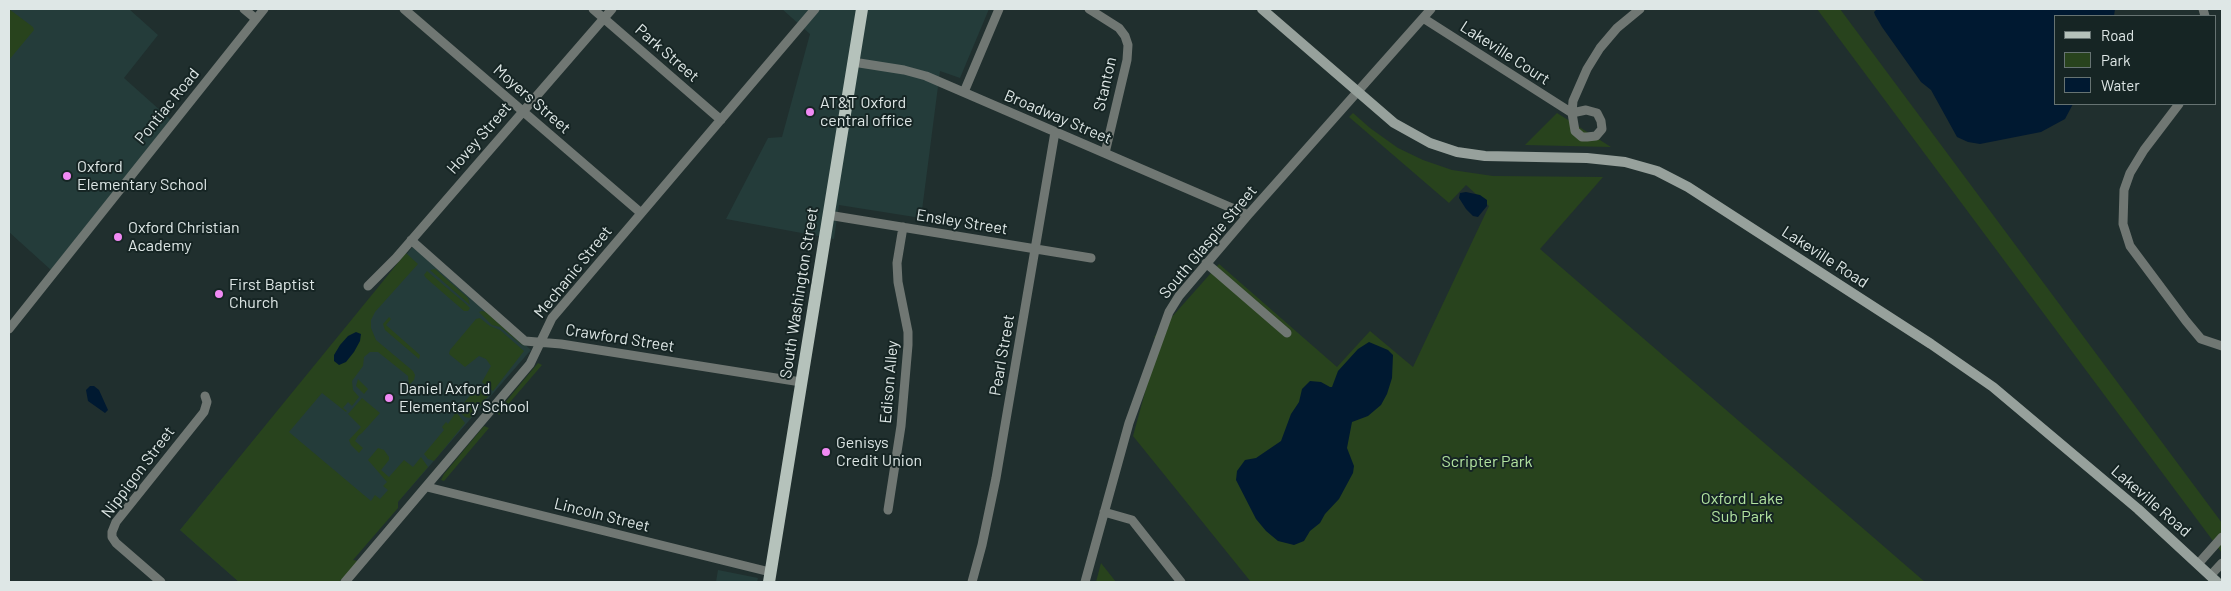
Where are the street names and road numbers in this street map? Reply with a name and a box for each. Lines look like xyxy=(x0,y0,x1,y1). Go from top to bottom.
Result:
street label: Lakeville Court xyxy=(1457,17,1553,89)
street label: Park Street xyxy=(631,20,703,86)
street label: Stanton xyxy=(1089,55,1121,113)
street label: Moyers Street xyxy=(490,60,574,138)
street label: Pontiac Road xyxy=(131,64,203,148)
street label: Broadway Street xyxy=(1001,86,1115,148)
street label: Hovey Street xyxy=(443,98,515,178)
street label: South Glaspie Street xyxy=(1155,181,1261,303)
street label: Ensley Street xyxy=(915,205,1009,239)
street label: South Washington Street xyxy=(776,206,822,380)
street label: Mechanic Street xyxy=(530,222,616,322)
street label: Lakeville Road xyxy=(1778,222,1872,292)
street label: Pearl Street xyxy=(985,313,1019,397)
street label: Crawford Street xyxy=(564,320,676,356)
street label: Edison Alley xyxy=(876,340,902,424)
street label: Nippigon Street xyxy=(97,423,179,521)
street label: Lakeville Road xyxy=(2107,461,2195,541)
street label: Lincoln Street xyxy=(552,494,652,536)

